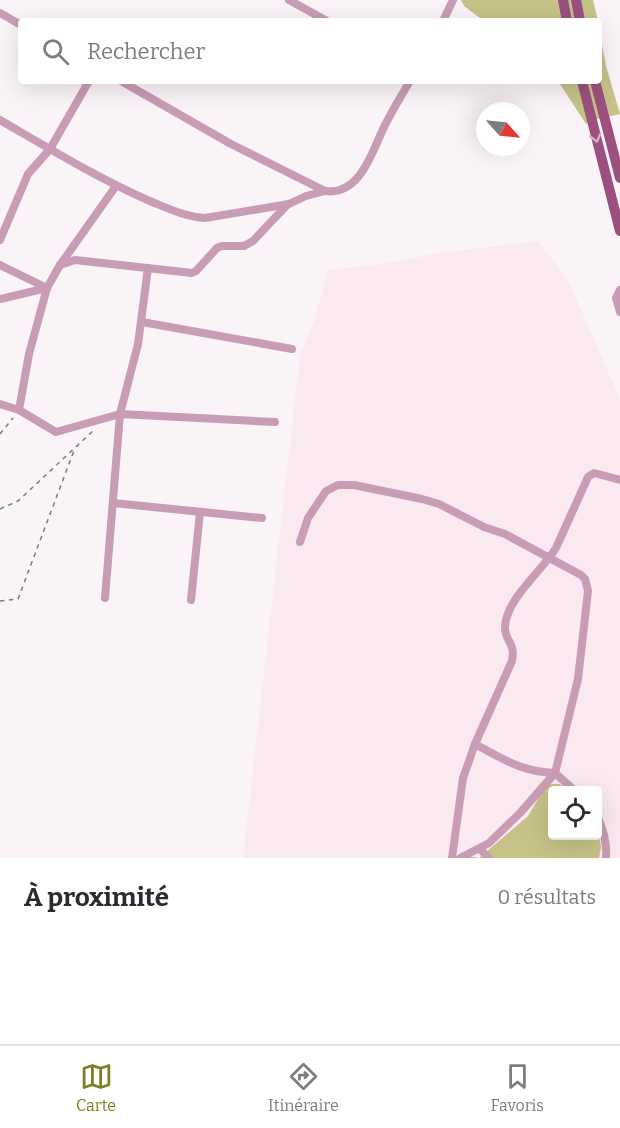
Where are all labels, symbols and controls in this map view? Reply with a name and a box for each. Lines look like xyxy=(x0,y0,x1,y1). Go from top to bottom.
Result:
search box xyxy=(18,18,602,84)
icon: search xyxy=(39,35,72,68)
text: Rechercher xyxy=(87,38,205,65)
north arrow xyxy=(476,102,530,156)
one-way arrow xyxy=(589,133,602,143)
map controls xyxy=(548,786,602,840)
button: locate xyxy=(548,786,602,840)
text: À proximité xyxy=(24,882,169,913)
text: 0 résultats xyxy=(498,885,596,909)
tab: Carte xyxy=(76,1060,116,1115)
tab: Itinéraire xyxy=(268,1060,339,1115)
tab: Favoris xyxy=(491,1060,544,1115)

